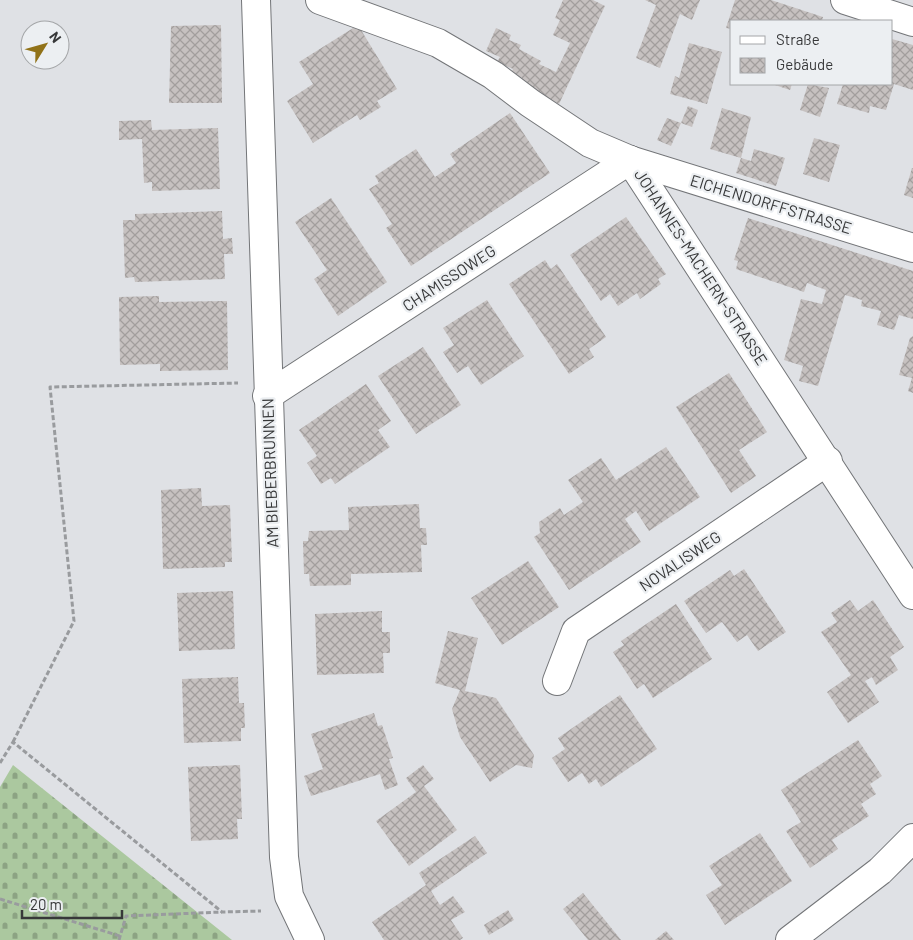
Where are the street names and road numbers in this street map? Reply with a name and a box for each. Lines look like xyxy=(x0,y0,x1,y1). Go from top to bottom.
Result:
street label: JOHANNES-MACHERN-STRASSE xyxy=(631,165,772,368)
street label: EICHENDORFFSTRASSE xyxy=(688,170,854,237)
street label: CHAMISSOWEG xyxy=(399,240,499,315)
street label: AM BIEBERBRUNNEN xyxy=(257,398,282,548)
street label: NOVALISWEG xyxy=(635,526,724,595)

